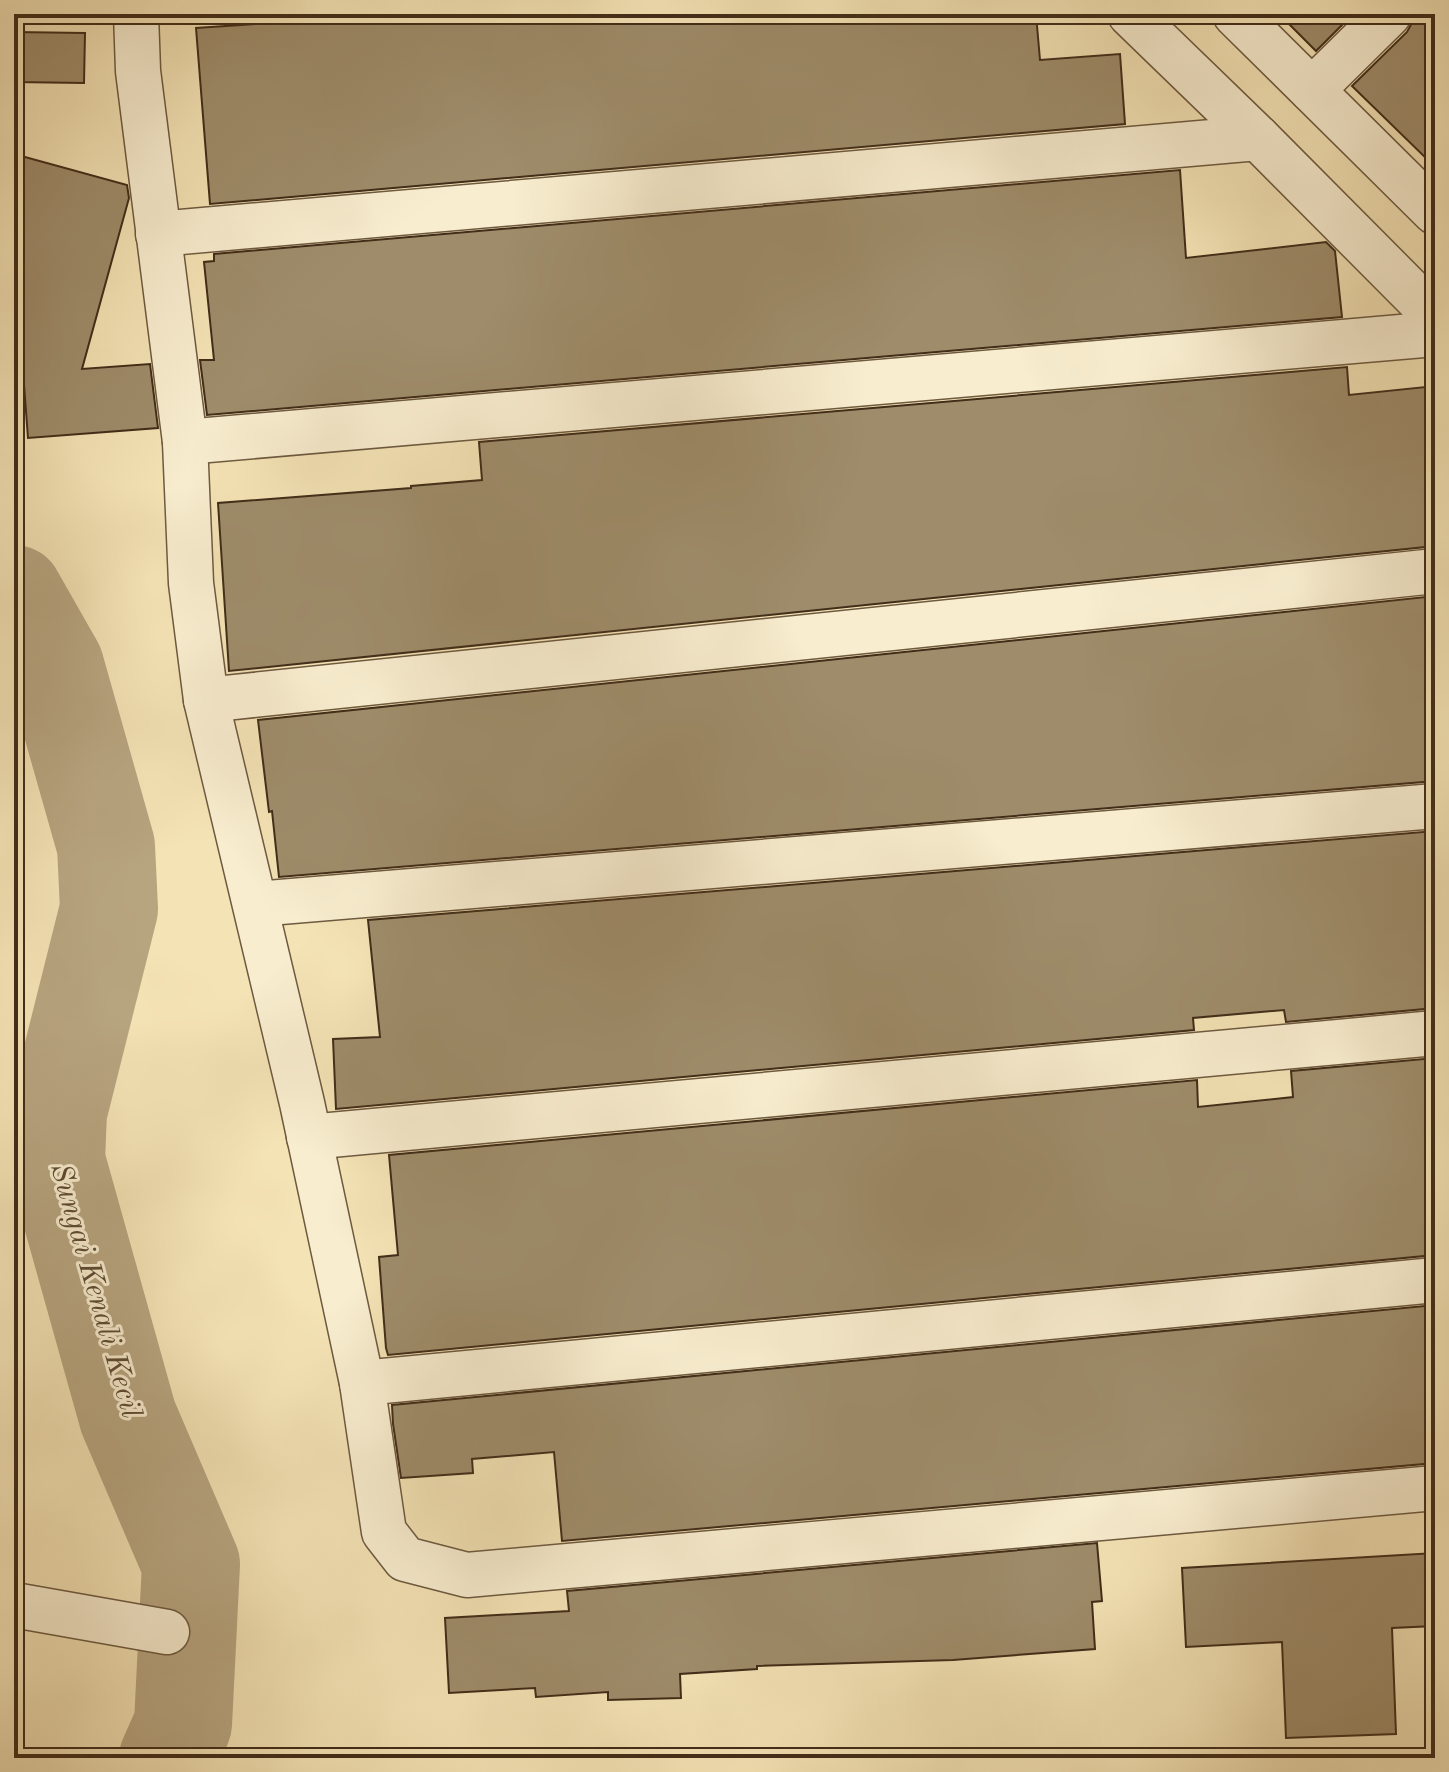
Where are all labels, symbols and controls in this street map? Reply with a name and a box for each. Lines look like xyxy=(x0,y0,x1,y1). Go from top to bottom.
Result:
water label: Sungai Kenali Kecil xyxy=(44,1160,146,1422)

